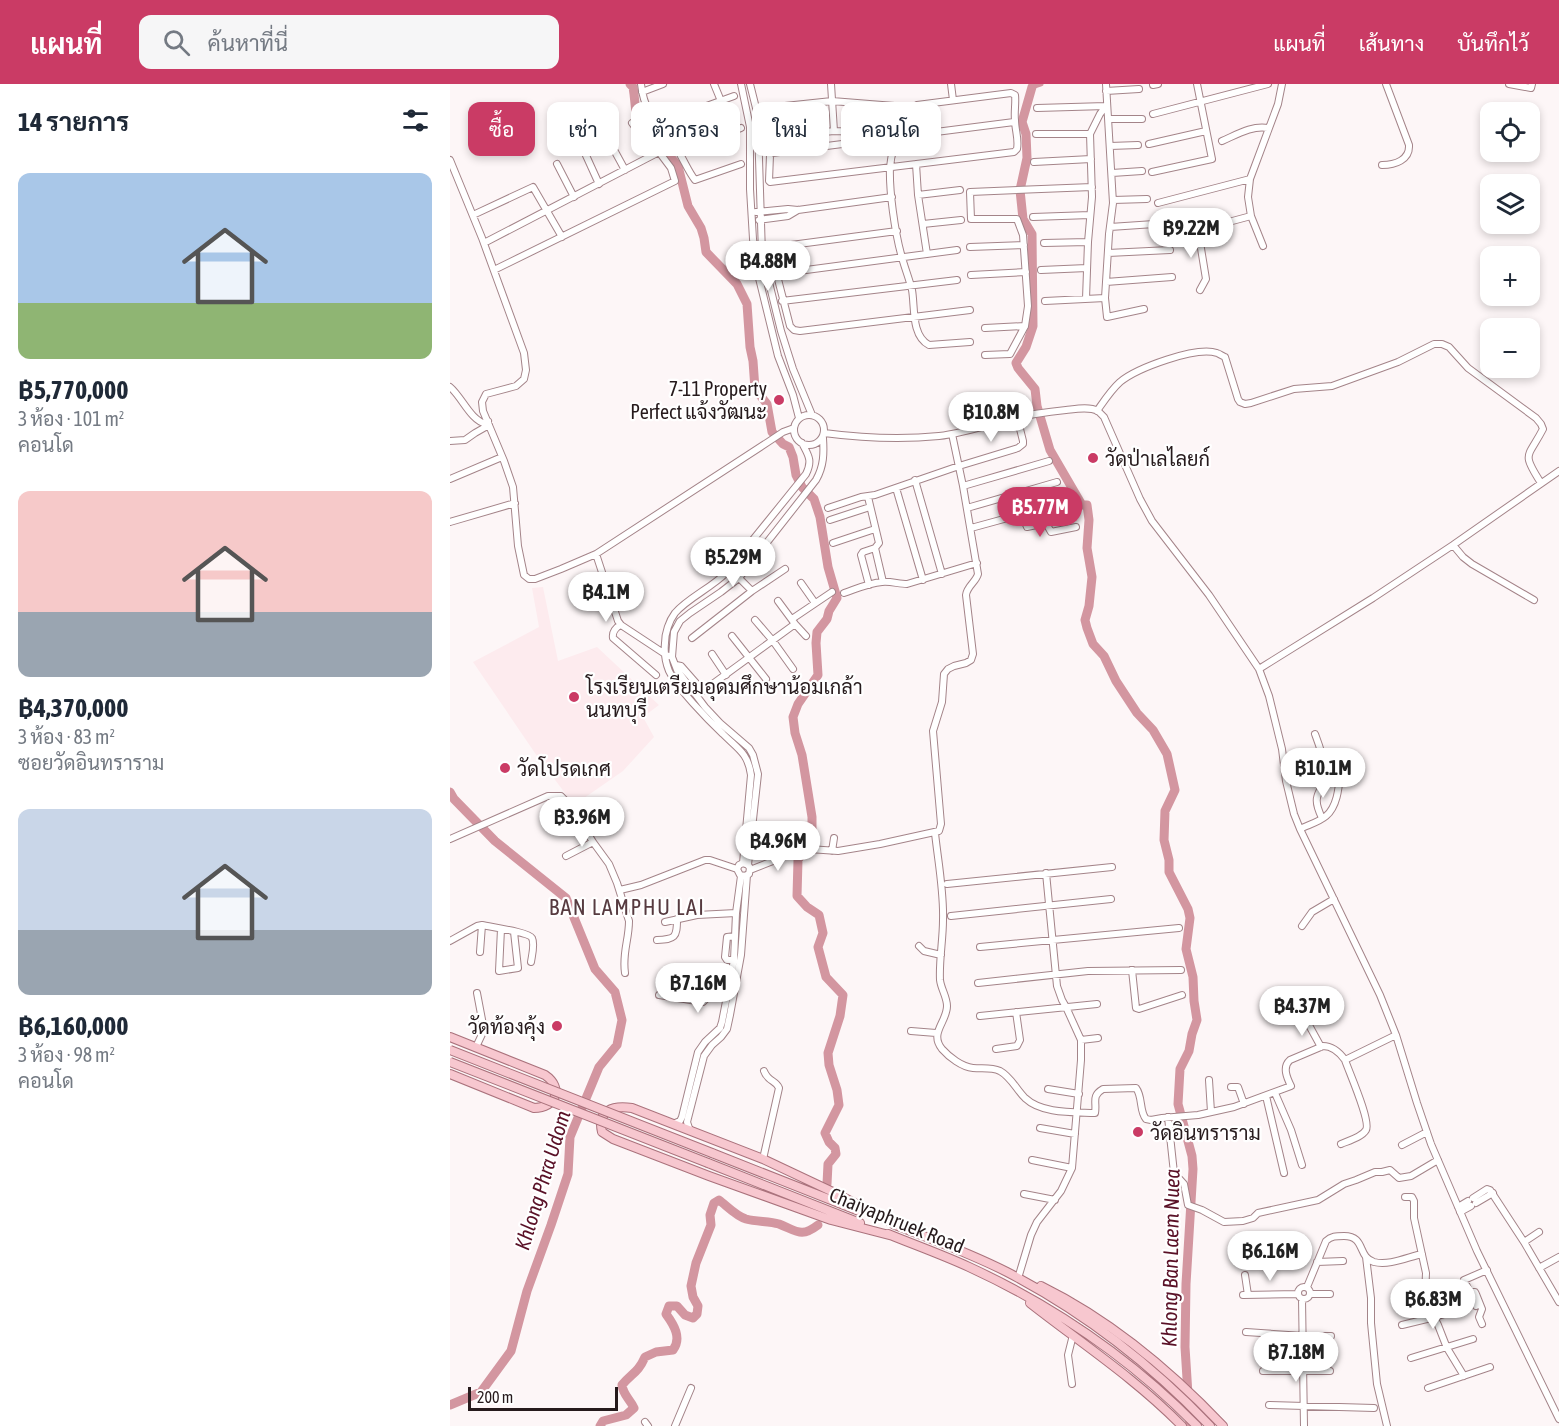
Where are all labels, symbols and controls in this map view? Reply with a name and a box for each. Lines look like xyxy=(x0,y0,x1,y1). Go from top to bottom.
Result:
search box xyxy=(139,15,559,69)
icon: search xyxy=(160,26,193,59)
text: แผนที่ xyxy=(30,28,103,60)
text: ค้นหาที่นี่ xyxy=(208,30,288,56)
text: แผนที่ xyxy=(1273,31,1326,55)
text: เส้นทาง xyxy=(1359,31,1424,55)
text: บันทึกไว้ xyxy=(1457,31,1529,55)
chip: ซื้อ xyxy=(468,102,535,156)
chip: เช่า xyxy=(547,102,619,156)
chip: ตัวกรอง xyxy=(631,102,740,156)
chip: ใหม่ xyxy=(752,102,829,156)
chip: คอนโด xyxy=(841,102,941,156)
map controls xyxy=(1480,102,1540,378)
button: locate xyxy=(1480,102,1540,162)
icon: filters xyxy=(399,104,432,137)
text: 14 รายการ xyxy=(18,107,129,137)
button: layers xyxy=(1480,174,1540,234)
pin: ฿9.22M xyxy=(1142,208,1240,259)
icon: home xyxy=(171,212,279,320)
text: ฿9.22M xyxy=(1162,216,1220,239)
pin: ฿4.88M xyxy=(719,241,817,292)
button: + xyxy=(1480,246,1540,306)
text: ฿4.88M xyxy=(739,249,797,272)
button: − xyxy=(1480,318,1540,378)
text: ฿5,770,000 xyxy=(18,375,128,405)
place label: 7-11 Property Perfect แจ้งวัฒนะ xyxy=(630,377,767,423)
pin: ฿10.8M xyxy=(942,392,1040,443)
marker: 7-11 Property Perfect แจ้งวัฒนะ xyxy=(772,393,786,407)
text: ฿10.8M xyxy=(962,400,1020,423)
text: 3 ห้อง · 101 m² xyxy=(18,407,124,430)
text: คอนโด xyxy=(18,433,74,456)
place label: วัดป่าเลไลยก์ xyxy=(1105,445,1210,470)
marker: วัดป่าเลไลยก์ xyxy=(1086,451,1100,465)
pin: ฿5.77M xyxy=(991,487,1089,538)
text: ฿5.77M xyxy=(1011,495,1069,518)
icon: home xyxy=(171,530,279,638)
pin: ฿5.29M xyxy=(684,537,782,588)
text: ฿5.29M xyxy=(704,545,762,568)
pin: ฿4.1M xyxy=(564,572,648,623)
text: ฿4.1M xyxy=(582,580,630,603)
place label: โรงเรียนเตรียมอุดมศึกษาน้อมเกล้า นนทบุรี xyxy=(585,674,863,724)
marker: โรงเรียนเตรียมอุดมศึกษาน้อมเกล้า นนทบุรี xyxy=(567,690,581,704)
text: ฿4,370,000 xyxy=(18,693,128,723)
text: 3 ห้อง · 83 m² xyxy=(18,725,115,748)
pin: ฿10.1M xyxy=(1274,748,1372,799)
text: ซอยวัดอินทราราม xyxy=(18,751,164,774)
place label: วัดโปรดเกศ xyxy=(517,756,611,780)
text: ฿10.1M xyxy=(1294,756,1352,779)
marker: วัดโปรดเกศ xyxy=(498,761,512,775)
pin: ฿3.96M xyxy=(533,797,631,848)
text: ฿3.96M xyxy=(553,805,611,828)
pin: ฿4.96M xyxy=(729,821,827,872)
text: ฿4.96M xyxy=(749,829,807,852)
icon: home xyxy=(171,848,279,956)
district label: BAN LAMPHU LAI xyxy=(549,894,705,920)
pin: ฿7.16M xyxy=(649,963,747,1014)
text: ฿7.16M xyxy=(669,971,727,994)
pin: ฿4.37M xyxy=(1253,986,1351,1037)
text: ฿4.37M xyxy=(1273,994,1331,1017)
text: ฿6,160,000 xyxy=(18,1011,128,1041)
place label: วัดท้องคุ้ง xyxy=(468,1015,545,1041)
marker: วัดท้องคุ้ง xyxy=(550,1019,564,1033)
text: 3 ห้อง · 98 m² xyxy=(18,1043,115,1066)
text: คอนโด xyxy=(18,1069,74,1092)
water label: Khlong Phra Udom xyxy=(509,1107,575,1253)
place label: วัดอินทราราม xyxy=(1150,1121,1261,1144)
marker: วัดอินทราราม xyxy=(1131,1125,1145,1139)
water label: Khlong Ban Laem Nuea xyxy=(1156,1168,1184,1347)
street label: Chaiyaphruek Road xyxy=(826,1182,968,1258)
pin: ฿6.16M xyxy=(1221,1231,1319,1282)
text: ฿6.16M xyxy=(1241,1239,1299,1262)
pin: ฿6.83M xyxy=(1384,1279,1482,1330)
text: ฿6.83M xyxy=(1404,1287,1462,1310)
pin: ฿7.18M xyxy=(1247,1332,1345,1383)
text: ฿7.18M xyxy=(1267,1340,1325,1363)
scale bar xyxy=(468,1384,618,1412)
text: 200 m xyxy=(477,1388,513,1406)

